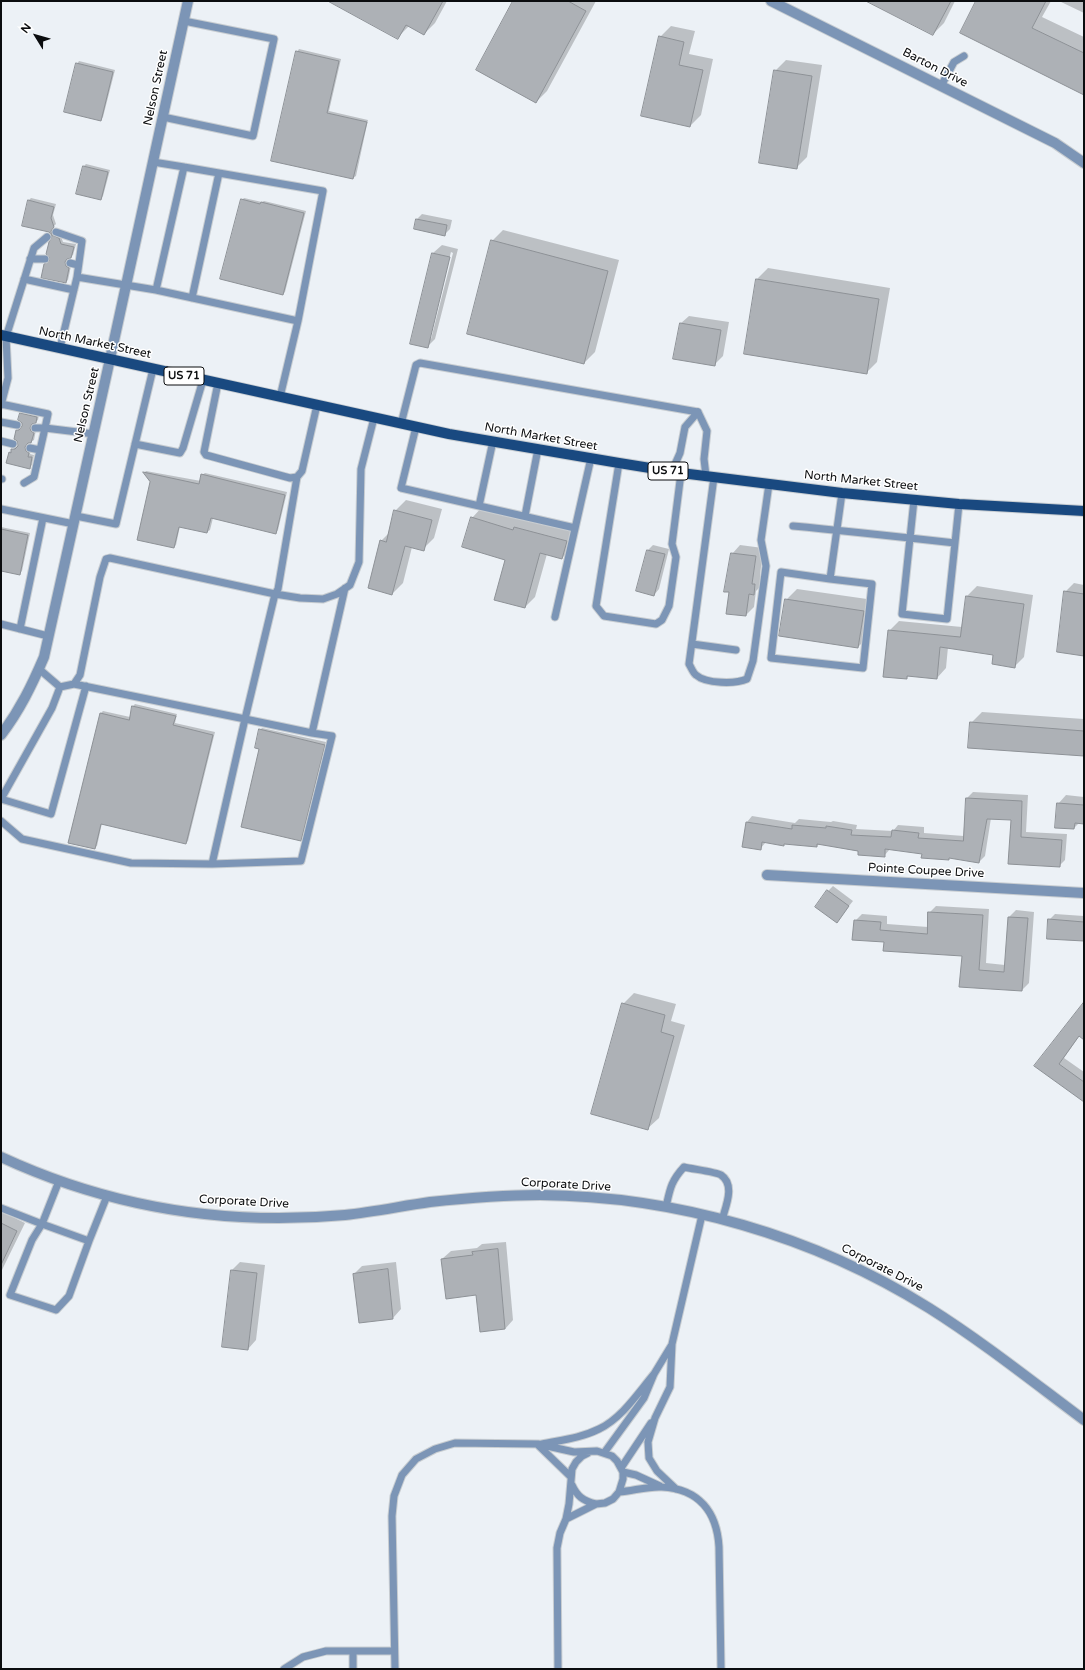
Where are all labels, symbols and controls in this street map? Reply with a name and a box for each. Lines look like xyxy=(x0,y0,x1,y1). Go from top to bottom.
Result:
north arrow xyxy=(16,16,56,56)
text: N xyxy=(18,21,34,36)
street label: Barton Drive xyxy=(900,45,970,91)
street label: Nelson Street xyxy=(141,49,171,127)
street label: North Market Street xyxy=(37,324,153,362)
street label: Nelson Street xyxy=(71,366,103,444)
road number: US 71 xyxy=(164,367,204,385)
street label: North Market Street xyxy=(483,420,599,454)
road number: US 71 xyxy=(648,462,688,480)
street label: North Market Street xyxy=(803,468,919,494)
street label: Pointe Coupee Drive xyxy=(868,861,984,881)
street label: Corporate Drive xyxy=(521,1175,611,1195)
street label: Corporate Drive xyxy=(199,1192,289,1212)
street label: Corporate Drive xyxy=(839,1241,925,1295)

